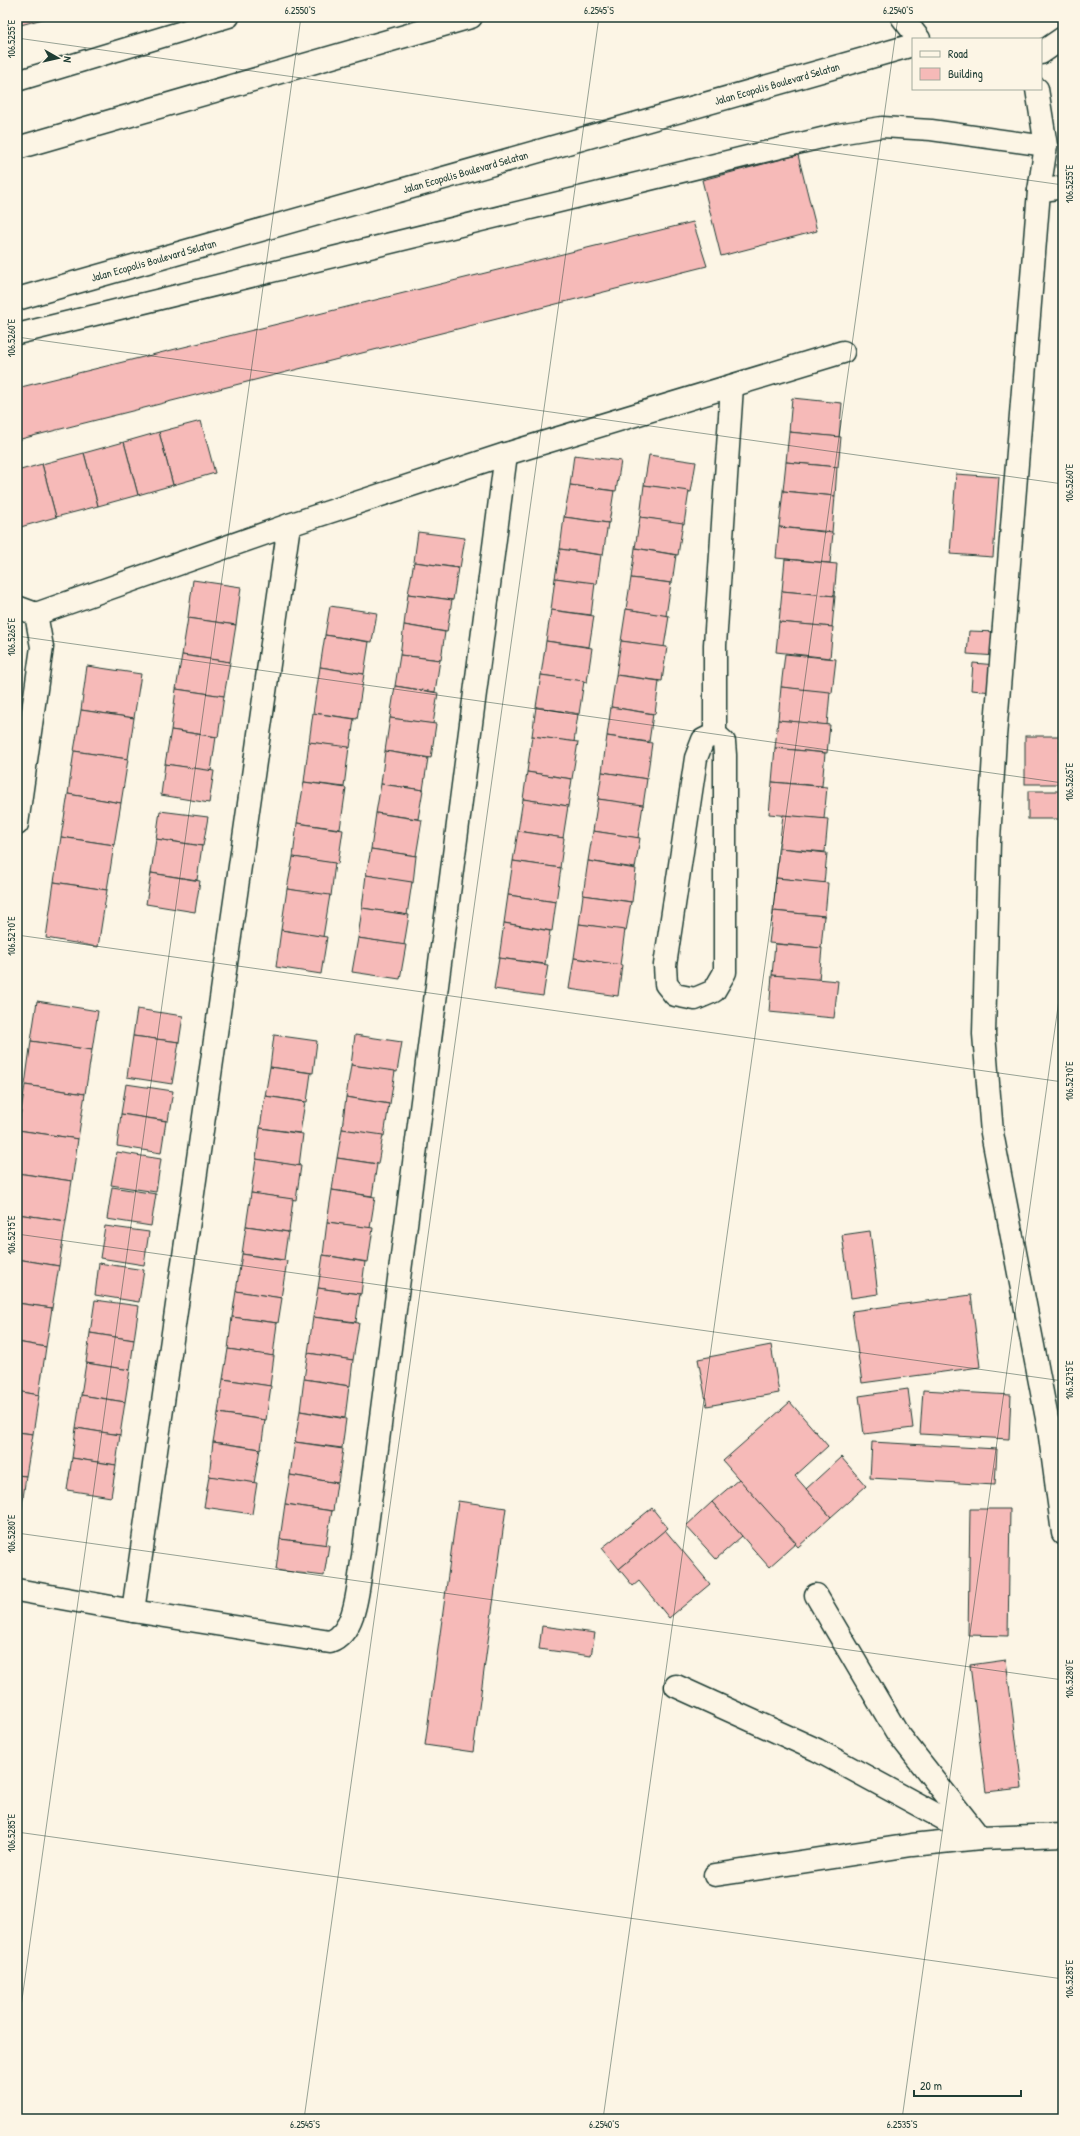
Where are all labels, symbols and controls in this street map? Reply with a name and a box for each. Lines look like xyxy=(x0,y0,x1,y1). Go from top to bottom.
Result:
text: 6.2550°S xyxy=(285,4,316,17)
text: 6.2545°S xyxy=(584,4,614,17)
text: 6.2540°S xyxy=(883,4,913,17)
text: 106.5255°E xyxy=(5,19,18,58)
north arrow xyxy=(38,38,78,78)
legend xyxy=(912,38,1042,90)
text: Road xyxy=(948,45,968,62)
text: N xyxy=(61,56,75,63)
street label: Jalan Ecopolis Boulevard Selatan xyxy=(713,59,841,108)
text: Building xyxy=(948,65,983,82)
street label: Jalan Ecopolis Boulevard Selatan xyxy=(401,148,530,196)
text: 106.5255°E xyxy=(1063,164,1076,203)
street label: Jalan Ecopolis Boulevard Selatan xyxy=(89,236,218,285)
text: 106.5260°E xyxy=(5,318,18,357)
text: 106.5260°E xyxy=(1063,463,1076,502)
text: 106.5265°E xyxy=(5,617,18,656)
text: 106.5265°E xyxy=(1063,762,1076,801)
text: 106.5270°E xyxy=(5,916,18,956)
text: 106.5270°E xyxy=(1063,1061,1076,1101)
text: 106.5275°E xyxy=(5,1215,18,1255)
text: 106.5275°E xyxy=(1063,1360,1076,1400)
text: 106.5280°E xyxy=(5,1514,18,1553)
text: 106.5280°E xyxy=(1063,1659,1076,1698)
text: 106.5285°E xyxy=(5,1813,18,1852)
text: 106.5285°E xyxy=(1063,1959,1076,1998)
scale bar xyxy=(914,2072,1021,2098)
text: 20 m xyxy=(920,2077,942,2094)
text: 6.2545°S xyxy=(290,2118,320,2131)
text: 6.2540°S xyxy=(589,2118,619,2131)
text: 6.2535°S xyxy=(887,2118,918,2131)

